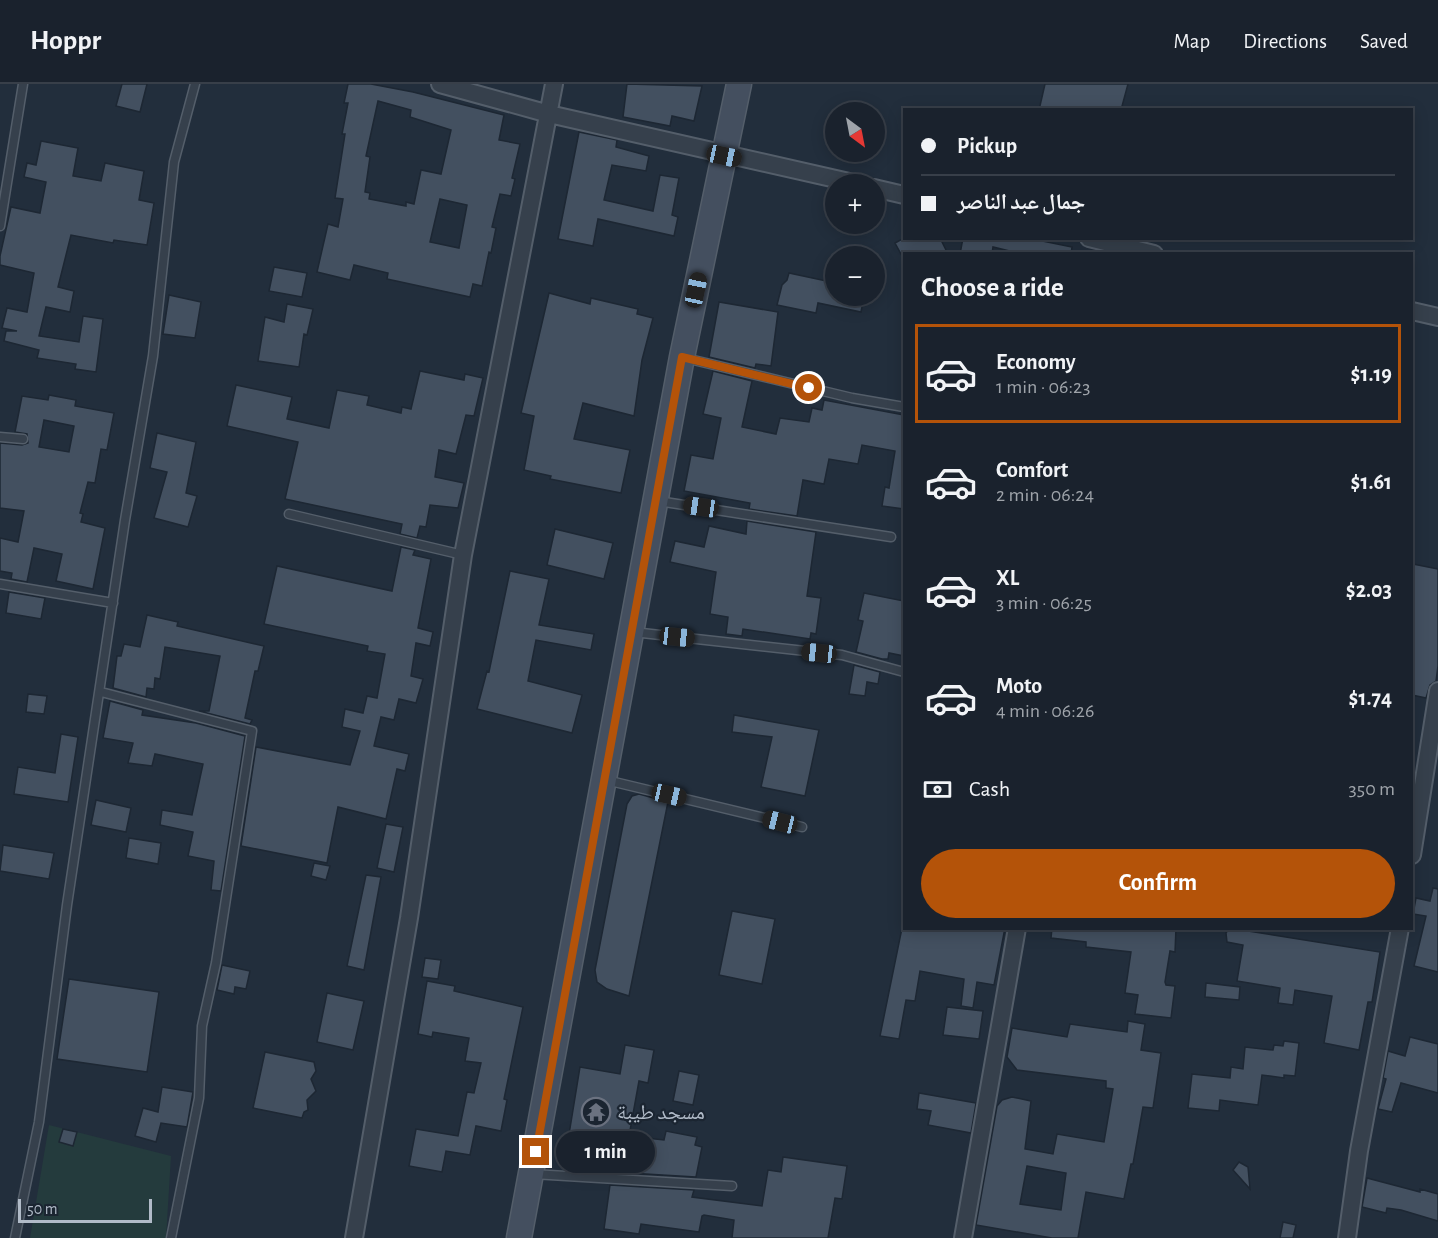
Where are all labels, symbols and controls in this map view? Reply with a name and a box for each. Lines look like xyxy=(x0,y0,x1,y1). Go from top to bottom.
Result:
text: Hoppr xyxy=(30,27,101,55)
text: Map xyxy=(1174,31,1210,52)
text: Directions xyxy=(1243,31,1327,52)
text: Saved xyxy=(1360,31,1408,52)
north arrow xyxy=(825,102,885,162)
map controls xyxy=(825,102,885,306)
text: Pickup xyxy=(957,135,1017,157)
car xyxy=(705,143,743,169)
button: + xyxy=(825,174,885,234)
text: جمال عبد الناصر xyxy=(957,191,1085,213)
button: − xyxy=(825,246,885,306)
car xyxy=(683,271,709,309)
text: Choose a ride xyxy=(921,274,1064,301)
icon: car xyxy=(924,347,978,401)
text: Economy xyxy=(996,351,1076,373)
text: $1.19 xyxy=(1351,363,1392,385)
route start xyxy=(795,374,822,401)
text: 1 min · 06:23 xyxy=(996,377,1090,397)
icon: car xyxy=(924,455,978,509)
text: Comfort xyxy=(996,459,1068,481)
text: $1.61 xyxy=(1351,471,1392,493)
text: 2 min · 06:24 xyxy=(996,485,1094,505)
car xyxy=(682,496,720,518)
icon: car xyxy=(924,563,978,617)
text: XL xyxy=(996,567,1019,589)
text: $2.03 xyxy=(1346,579,1392,601)
text: 3 min · 06:25 xyxy=(996,593,1092,613)
car xyxy=(658,626,696,648)
car xyxy=(800,642,838,664)
icon: car xyxy=(924,671,978,725)
text: Moto xyxy=(996,675,1042,697)
text: $1.74 xyxy=(1349,687,1392,709)
text: 4 min · 06:26 xyxy=(996,701,1094,721)
icon: cash xyxy=(921,773,954,806)
text: Cash xyxy=(969,778,1010,800)
text: 350 m xyxy=(1349,779,1395,799)
car xyxy=(649,782,689,808)
car xyxy=(760,809,800,835)
button: Confirm xyxy=(921,849,1395,918)
temple icon: مسجد طيبة xyxy=(580,1096,612,1128)
place label: مسجد طيبة xyxy=(617,1102,705,1123)
callout: 1 min xyxy=(557,1131,656,1173)
route end xyxy=(522,1138,549,1165)
text: 1 min xyxy=(584,1142,627,1162)
scale bar xyxy=(18,1196,152,1224)
text: 50 m xyxy=(27,1201,58,1217)

